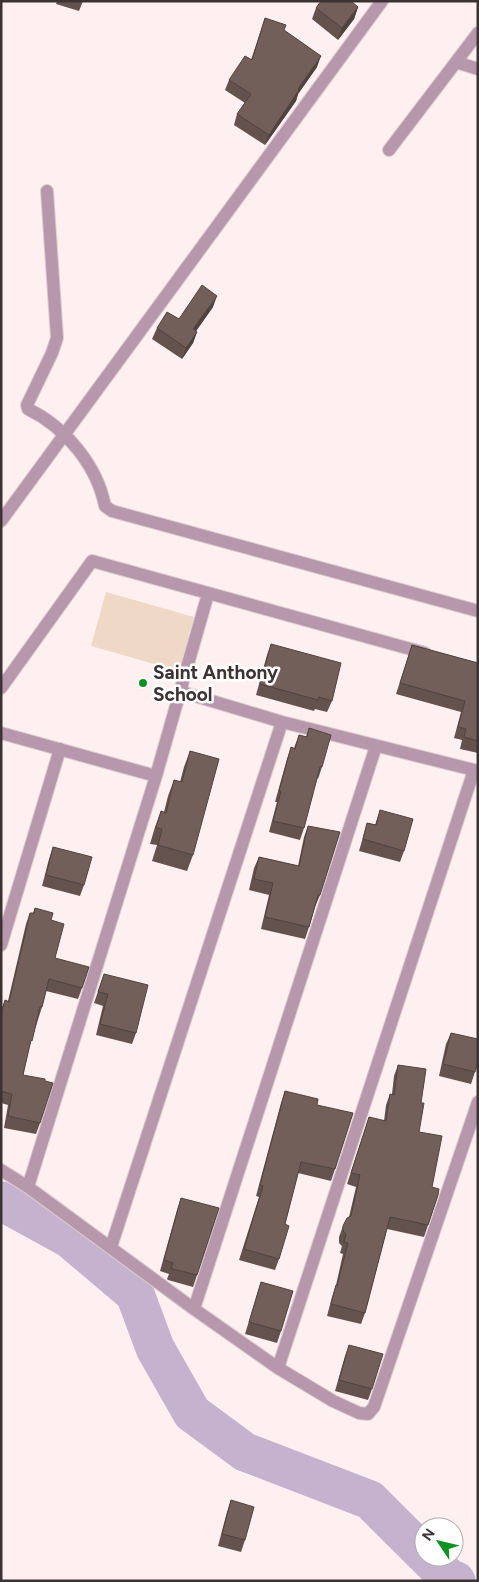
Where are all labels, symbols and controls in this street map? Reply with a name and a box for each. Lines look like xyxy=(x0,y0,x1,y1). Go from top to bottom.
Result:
place label: Saint Anthony School xyxy=(153,661,278,706)
marker: Saint Anthony School xyxy=(137,677,149,689)
north arrow xyxy=(414,1517,464,1567)
text: N xyxy=(419,1526,439,1544)

